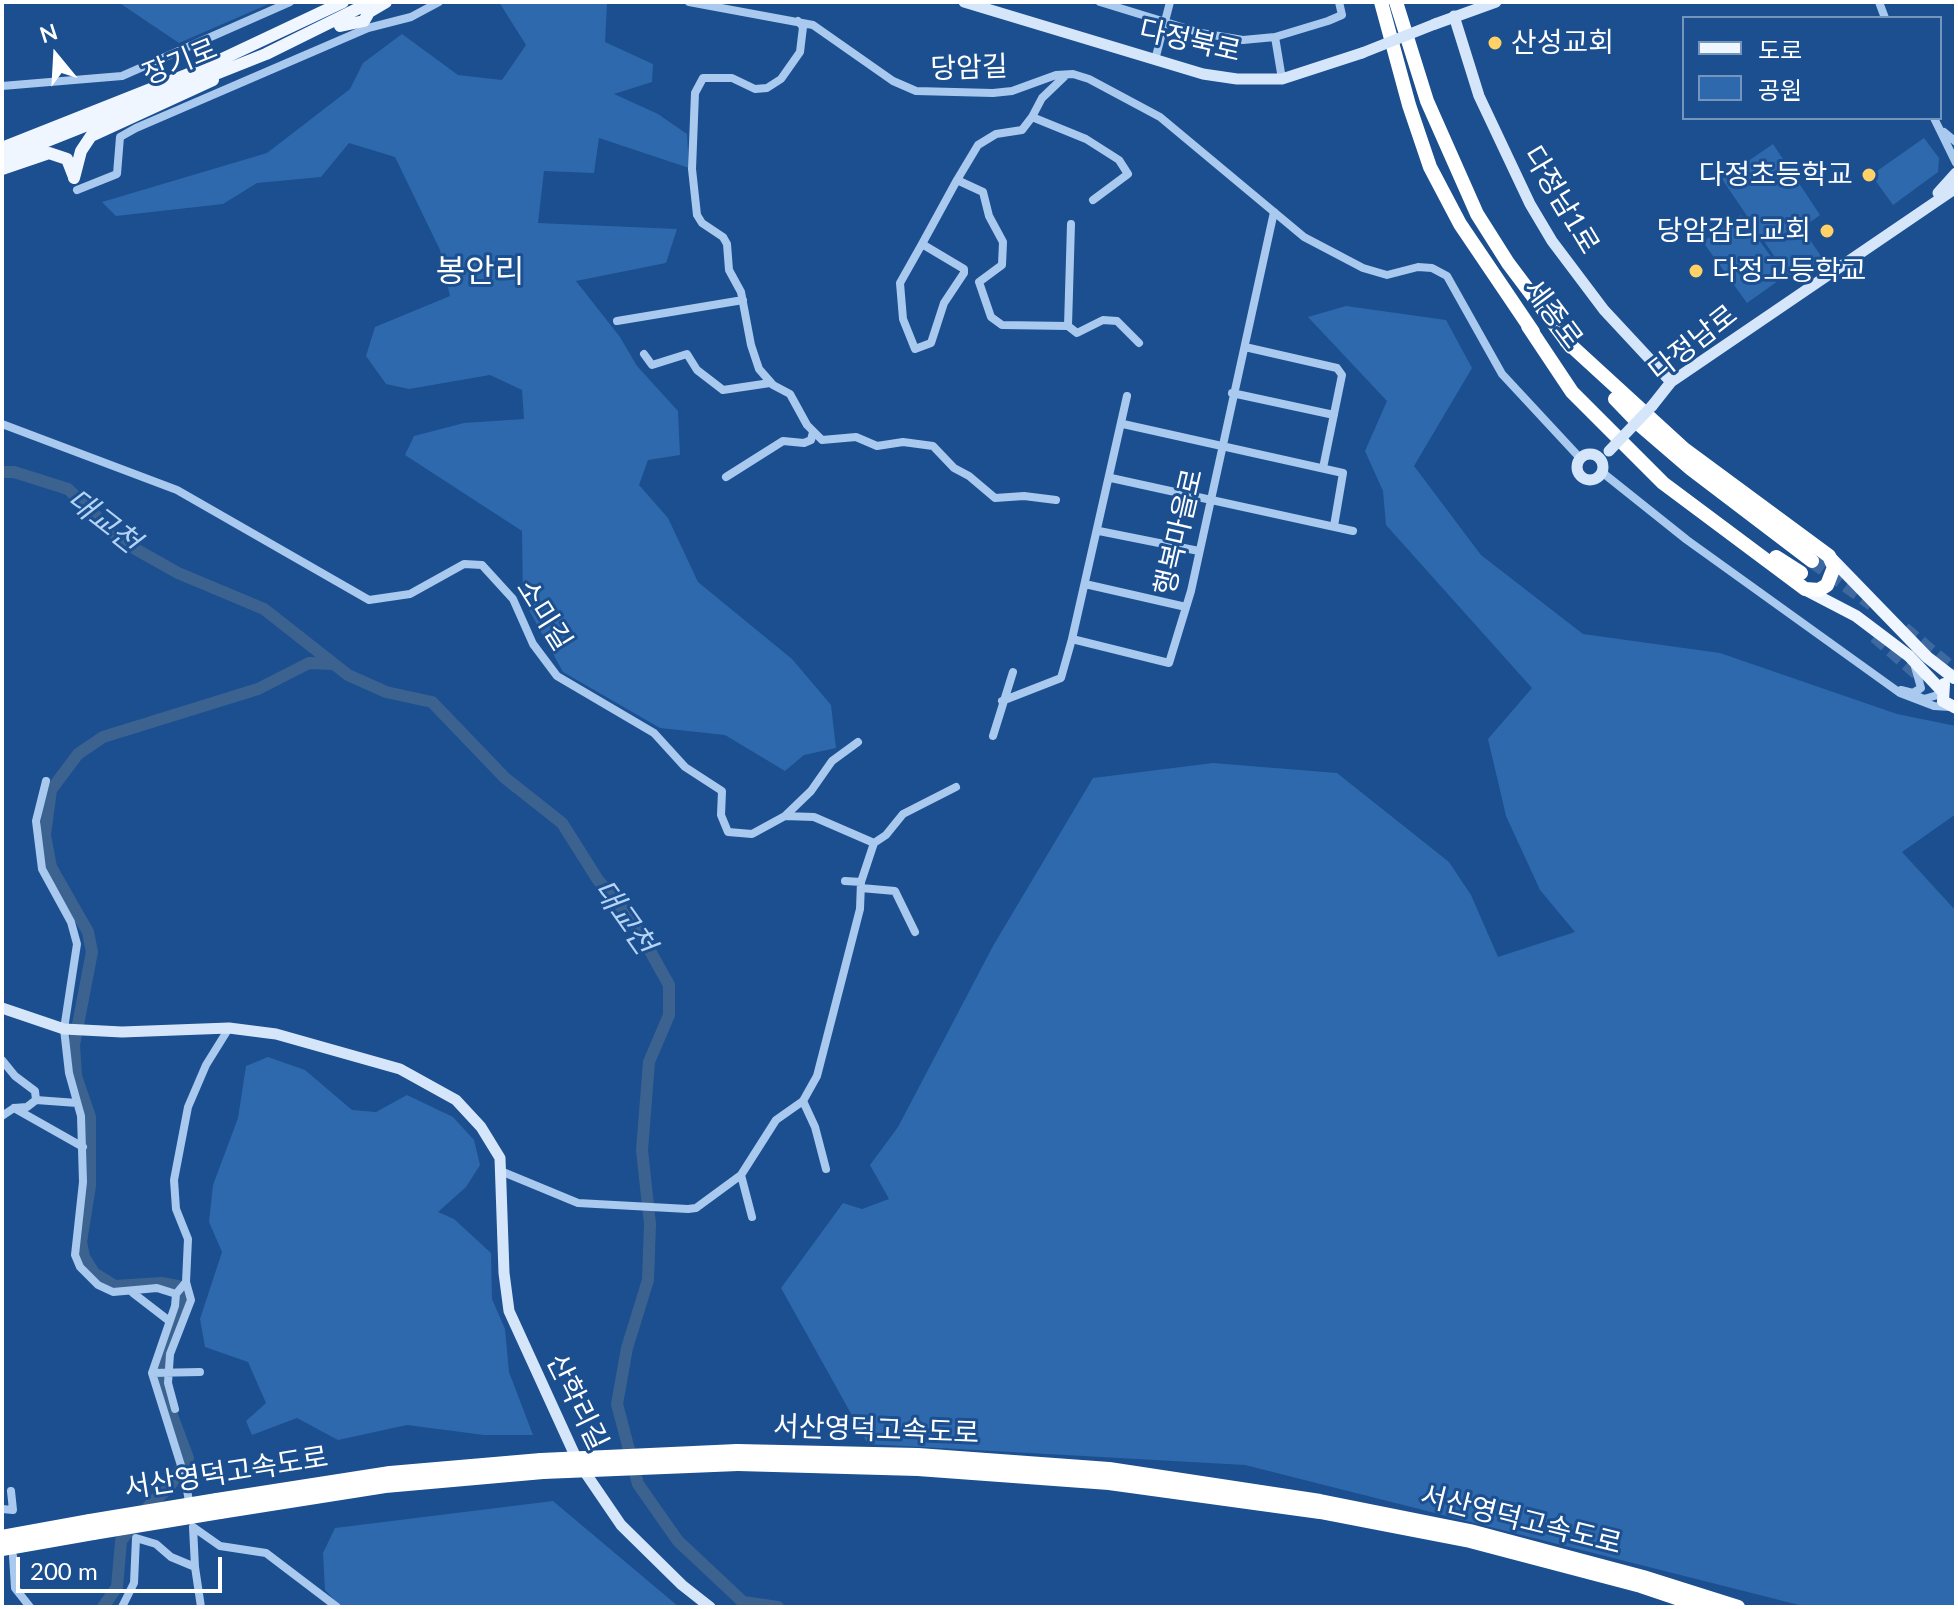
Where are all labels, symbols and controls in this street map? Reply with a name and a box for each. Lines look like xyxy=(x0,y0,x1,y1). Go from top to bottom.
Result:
street label: 다정북로 xyxy=(1136,13,1244,69)
north arrow xyxy=(16,16,96,96)
legend xyxy=(1682,16,1942,120)
text: N xyxy=(36,17,61,48)
place label: 산성교회 xyxy=(1511,26,1614,60)
street label: 장기로 xyxy=(138,32,222,92)
marker: 산성교회 xyxy=(1486,34,1504,52)
text: 도로 xyxy=(1758,35,1802,64)
street label: 당암길 xyxy=(930,50,1008,86)
text: 공원 xyxy=(1758,75,1802,104)
street label: 다정남1로 xyxy=(1516,140,1606,260)
place label: 다정초등학교 xyxy=(1698,158,1853,192)
marker: 다정초등학교 xyxy=(1860,166,1878,184)
place label: 당암감리교회 xyxy=(1656,214,1811,248)
marker: 당암감리교회 xyxy=(1818,222,1836,240)
district label: 봉안리 xyxy=(436,253,524,291)
place label: 다정고등학교 xyxy=(1712,254,1867,288)
marker: 다정고등학교 xyxy=(1687,262,1705,280)
street label: 세종로 xyxy=(1516,273,1590,355)
street label: 다정남로 xyxy=(1642,298,1744,388)
street label: 행복마을로 xyxy=(1148,465,1210,599)
water label: 대교천 xyxy=(59,481,147,561)
street label: 소미길 xyxy=(509,573,579,657)
water label: 대교천 xyxy=(586,873,662,961)
street label: 산학리길 xyxy=(539,1348,615,1456)
street label: 서산영덕고속도로 xyxy=(772,1410,980,1450)
street label: 서산영덕고속도로 xyxy=(122,1440,330,1506)
street label: 서산영덕고속도로 xyxy=(1417,1479,1625,1561)
scale bar xyxy=(20,1541,226,1591)
text: 200 m xyxy=(30,1556,98,1585)

